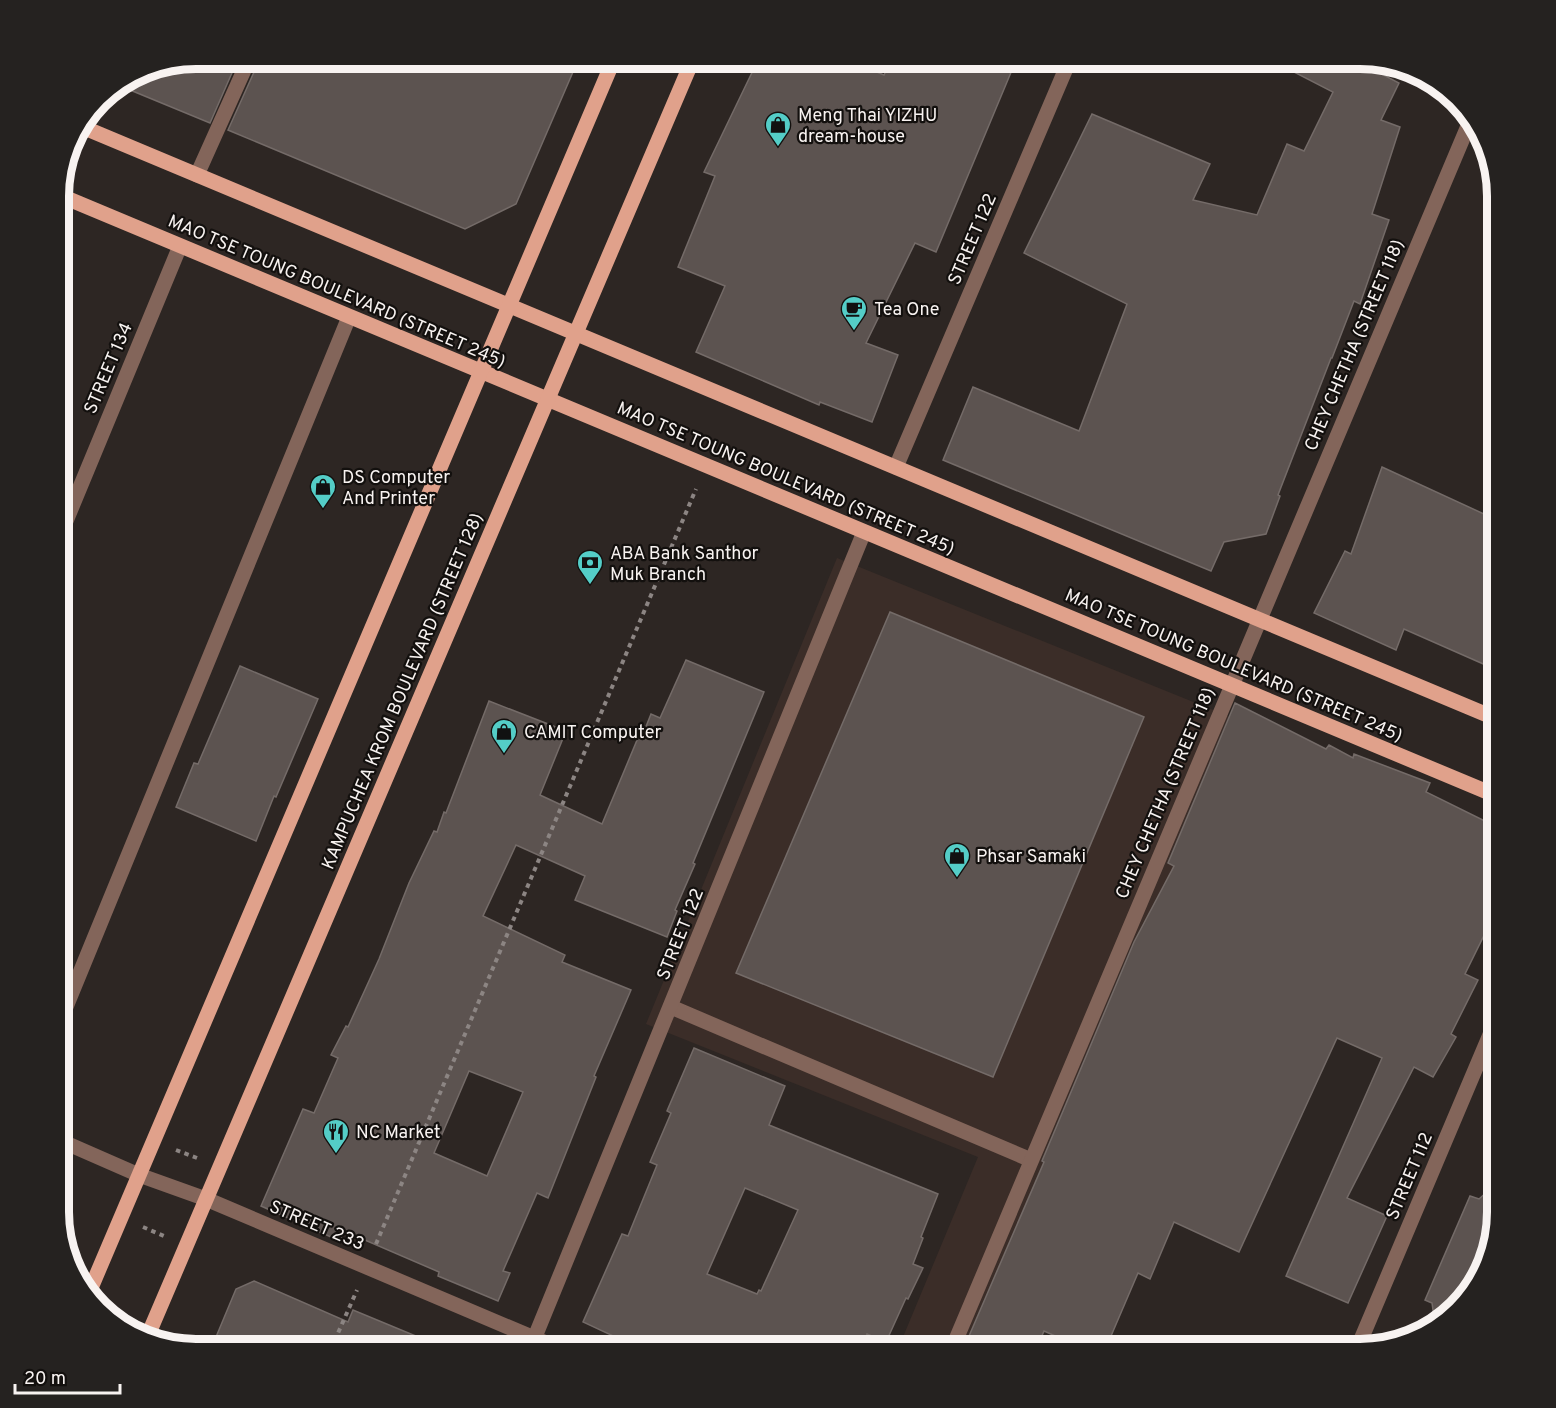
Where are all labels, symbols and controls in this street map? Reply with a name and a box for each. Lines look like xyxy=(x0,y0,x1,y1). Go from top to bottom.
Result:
place label: Meng Thai YIZHU dream-house xyxy=(798,105,937,149)
shop icon: Meng Thai YIZHU dream-house xyxy=(763,110,793,148)
street label: STREET 122 xyxy=(944,190,1003,289)
street label: MAO TSE TOUNG BOULEVARD (STREET 245) xyxy=(164,211,509,374)
street label: CHEY CHETHA (STREET 118) xyxy=(1300,236,1410,455)
cafe icon: Tea One xyxy=(839,294,869,332)
place label: Tea One xyxy=(874,299,939,322)
street label: STREET 134 xyxy=(80,319,139,418)
street label: MAO TSE TOUNG BOULEVARD (STREET 245) xyxy=(613,398,958,561)
place label: DS Computer And Printer xyxy=(342,467,450,511)
shop icon: DS Computer And Printer xyxy=(308,472,338,510)
street label: KAMPUCHEA KROM BOULEVARD (STREET 128) xyxy=(318,510,489,873)
place label: ABA Bank Santhor Muk Branch xyxy=(610,543,759,587)
bank icon: ABA Bank Santhor Muk Branch xyxy=(575,548,605,586)
street label: MAO TSE TOUNG BOULEVARD (STREET 245) xyxy=(1061,585,1406,748)
street label: CHEY CHETHA (STREET 118) xyxy=(1111,684,1221,903)
shop icon: CAMIT Computer xyxy=(489,717,519,755)
place label: CAMIT Computer xyxy=(524,722,662,745)
shop icon: Phsar Samaki xyxy=(942,841,972,879)
place label: Phsar Samaki xyxy=(976,846,1086,869)
street label: STREET 122 xyxy=(653,885,710,984)
restaurant icon: NC Market xyxy=(321,1117,351,1155)
place label: NC Market xyxy=(356,1122,441,1145)
street label: STREET 112 xyxy=(1382,1129,1439,1224)
street label: STREET 233 xyxy=(265,1196,367,1257)
scale bar xyxy=(15,1357,120,1395)
text: 20 m xyxy=(24,1368,66,1391)

